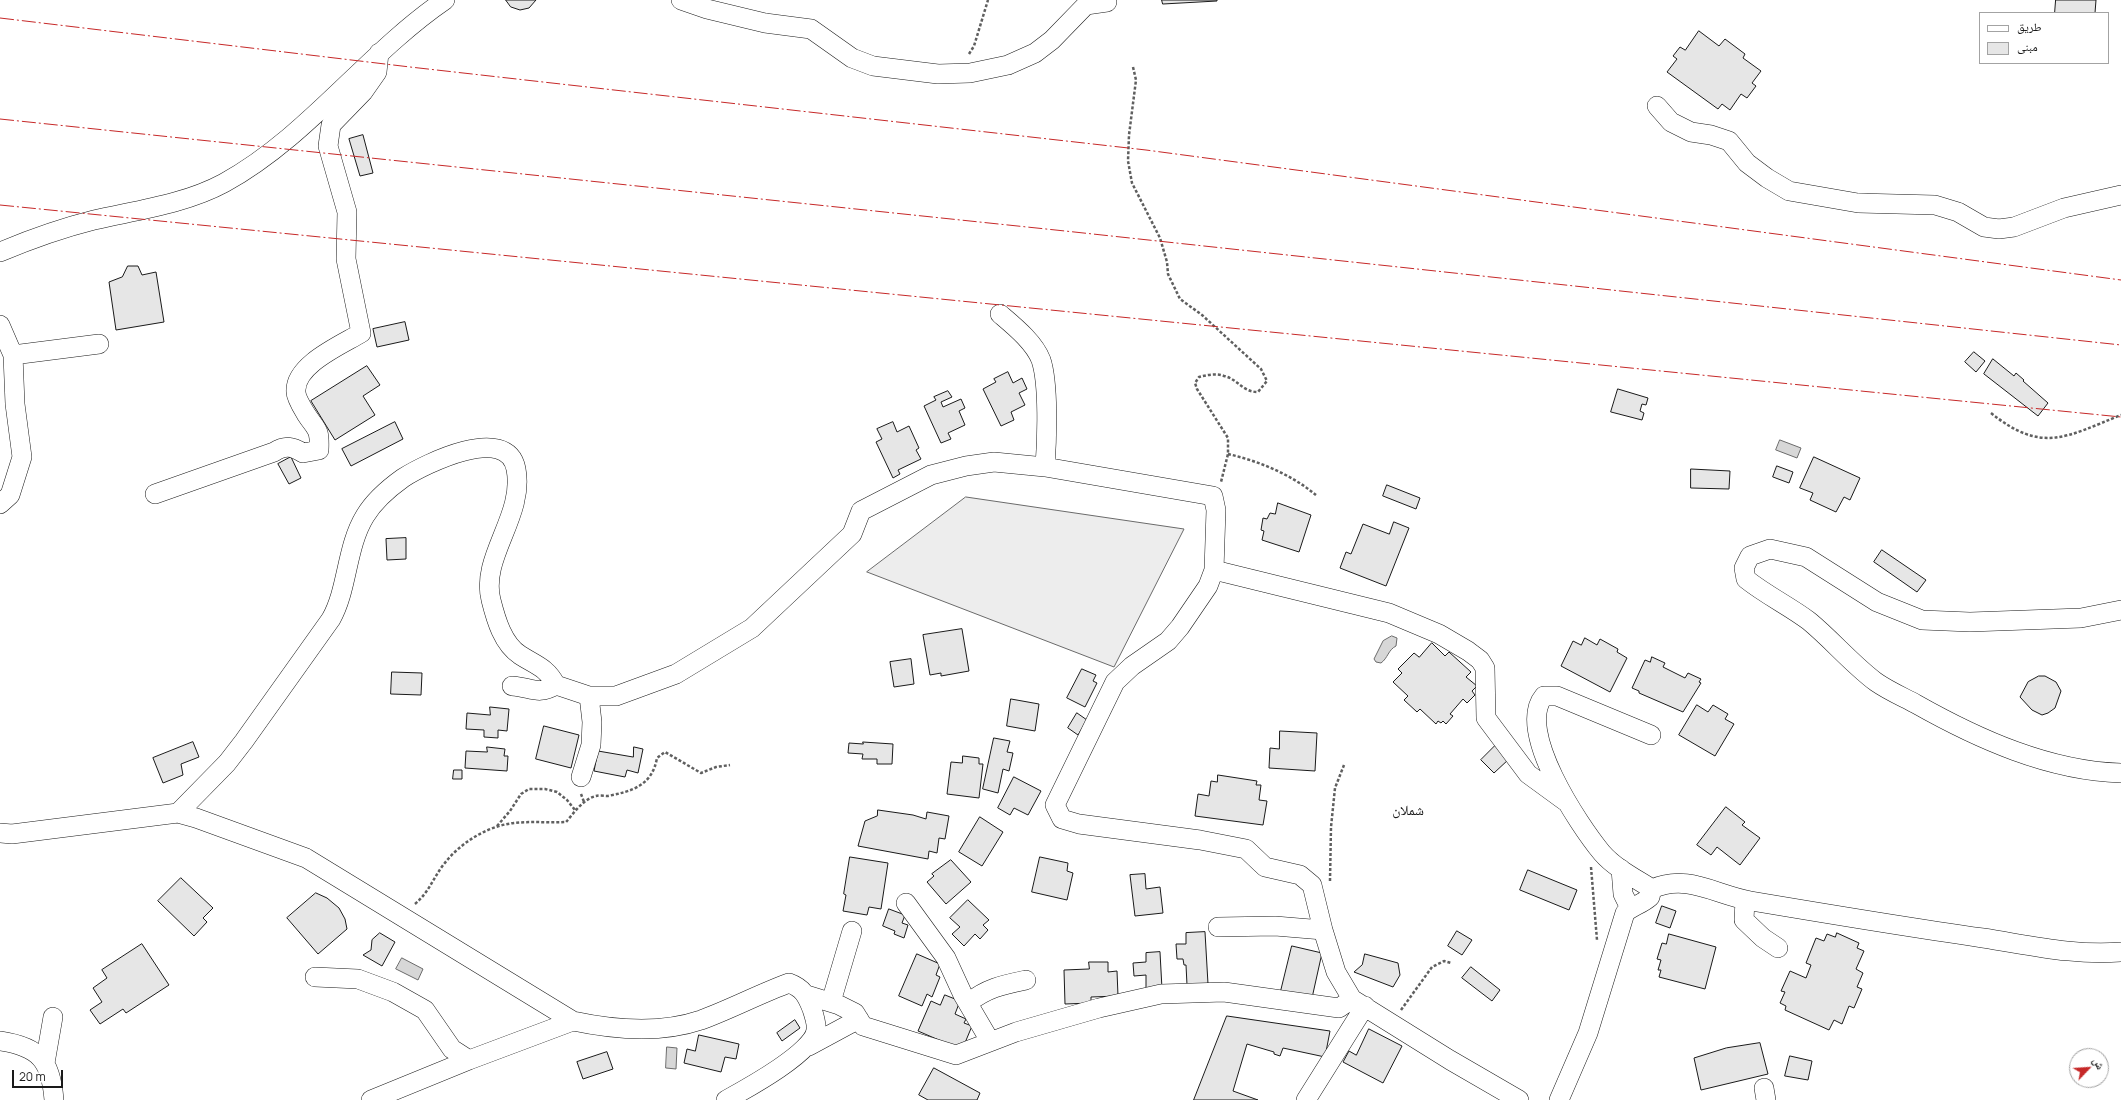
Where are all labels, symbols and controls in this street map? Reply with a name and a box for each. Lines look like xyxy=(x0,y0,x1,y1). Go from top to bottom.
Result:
legend xyxy=(1979,12,2109,64)
text: طريق xyxy=(2017,18,2042,35)
text: مبنى xyxy=(2017,38,2038,55)
district label: شملان xyxy=(1392,803,1424,819)
north arrow xyxy=(2069,1048,2109,1088)
text: ش xyxy=(2090,1055,2109,1072)
scale bar xyxy=(14,1062,65,1088)
text: 20 m xyxy=(19,1068,46,1085)

